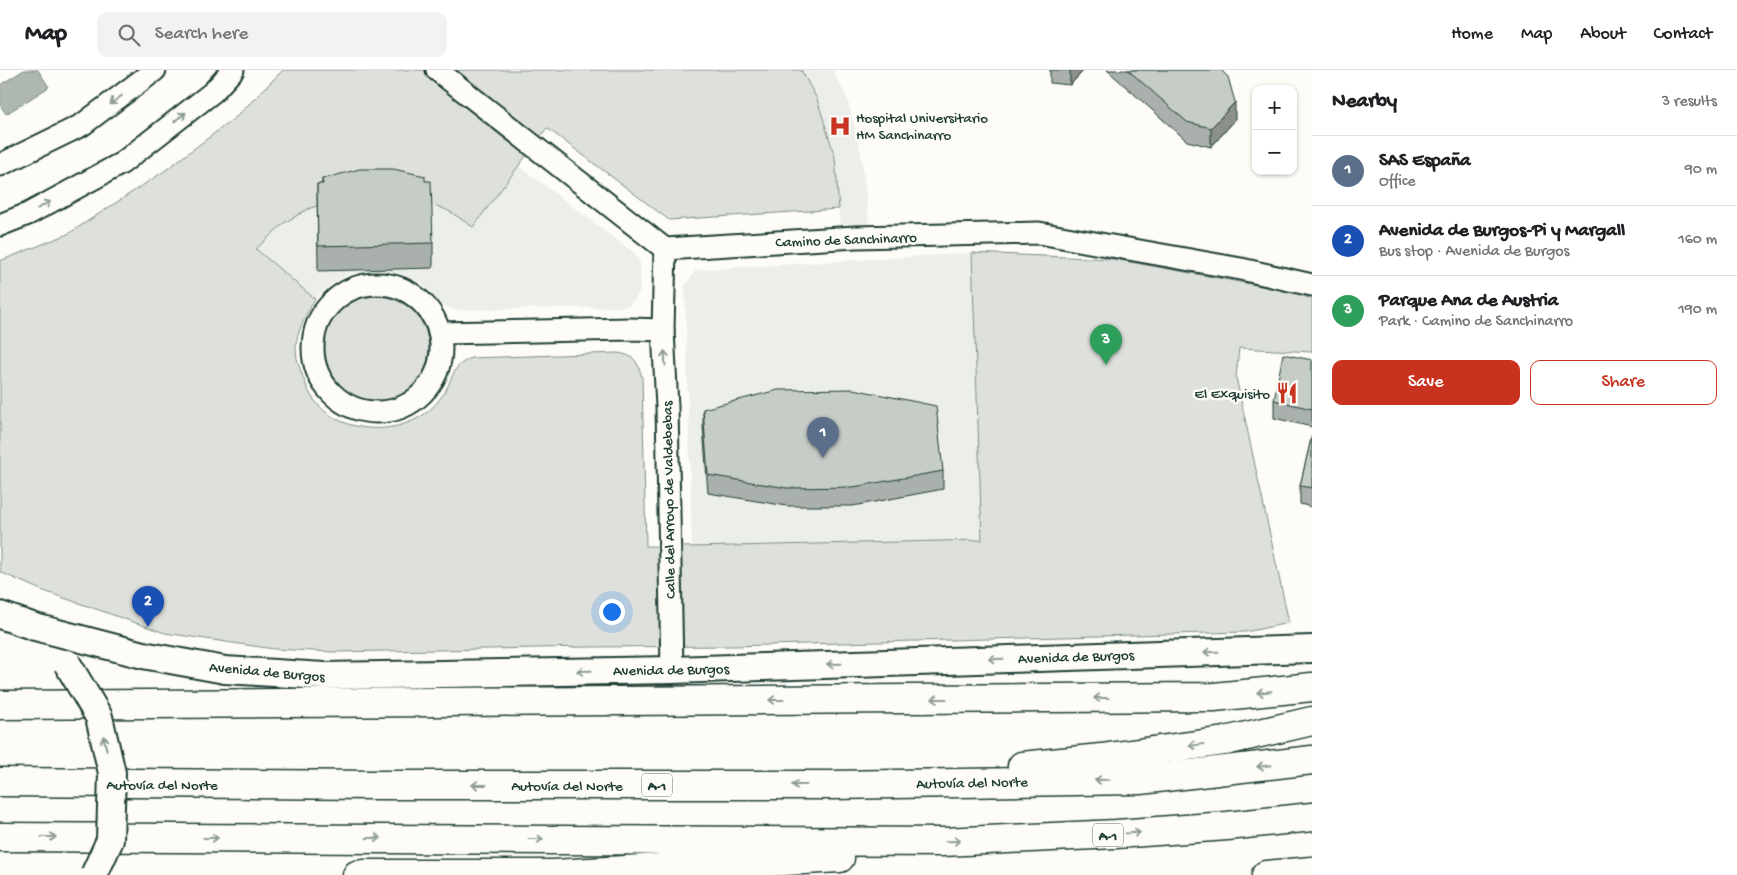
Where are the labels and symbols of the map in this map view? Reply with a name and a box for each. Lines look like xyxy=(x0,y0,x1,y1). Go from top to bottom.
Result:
one-way arrow xyxy=(110,94,123,105)
place label: Hospital Universitario HM Sanchinarro xyxy=(856,110,988,145)
one-way arrow xyxy=(173,112,187,122)
hospital icon: Hospital Universitario HM Sanchinarro xyxy=(827,113,853,139)
one-way arrow xyxy=(37,200,52,210)
street label: Camino de Sanchinarro xyxy=(775,230,917,252)
pin: 3 xyxy=(1090,324,1122,365)
one-way arrow xyxy=(660,350,669,366)
restaurant icon: El Exquisito xyxy=(1274,380,1300,406)
place label: El Exquisito xyxy=(1195,386,1270,404)
street label: Calle del Arroyo de Valdebebas xyxy=(659,400,681,599)
pin: 1 xyxy=(807,417,839,458)
pin: 2 xyxy=(132,586,164,627)
your location xyxy=(599,599,625,625)
street label: Avenida de Burgos xyxy=(1018,647,1135,669)
one-way arrow xyxy=(1203,647,1220,657)
one-way arrow xyxy=(988,654,1004,664)
street label: Avenida de Burgos xyxy=(208,659,326,687)
one-way arrow xyxy=(826,660,842,669)
street label: Avenida de Burgos xyxy=(613,661,730,681)
one-way arrow xyxy=(576,666,592,676)
one-way arrow xyxy=(1256,687,1272,697)
one-way arrow xyxy=(1094,693,1110,703)
one-way arrow xyxy=(931,694,948,704)
one-way arrow xyxy=(769,695,785,705)
one-way arrow xyxy=(100,735,109,751)
one-way arrow xyxy=(1188,740,1204,750)
one-way arrow xyxy=(1256,761,1272,771)
road number: A-1 xyxy=(642,774,672,796)
street label: Autovía del Norte xyxy=(916,774,1028,794)
one-way arrow xyxy=(1094,776,1110,785)
street label: Autovía del Norte xyxy=(106,777,218,795)
street label: Autovía del Norte xyxy=(511,778,623,796)
one-way arrow xyxy=(472,780,488,790)
one-way arrow xyxy=(792,780,808,790)
road number: A-1 xyxy=(1093,824,1123,846)
one-way arrow xyxy=(1124,828,1140,838)
one-way arrow xyxy=(40,832,56,842)
one-way arrow xyxy=(202,833,219,843)
one-way arrow xyxy=(365,833,381,843)
one-way arrow xyxy=(528,834,544,844)
one-way arrow xyxy=(944,837,960,846)

